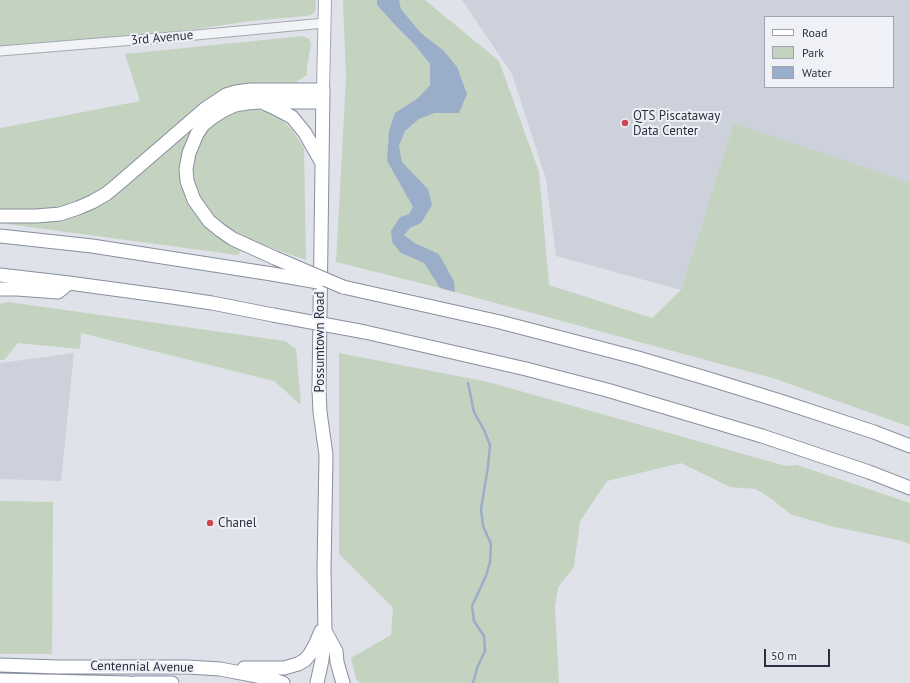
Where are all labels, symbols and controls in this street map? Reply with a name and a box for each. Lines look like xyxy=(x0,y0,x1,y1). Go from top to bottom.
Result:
legend xyxy=(764,16,894,88)
text: Road xyxy=(802,25,827,40)
street label: 3rd Avenue xyxy=(130,28,194,48)
text: Park xyxy=(802,45,824,60)
text: Water xyxy=(802,65,832,80)
place label: QTS Piscataway Data Center xyxy=(633,108,720,139)
marker: QTS Piscataway Data Center xyxy=(620,118,630,128)
street label: Possumtown Road xyxy=(312,291,328,393)
place label: Chanel xyxy=(218,515,256,531)
marker: Chanel xyxy=(205,518,215,528)
scale bar xyxy=(766,641,832,667)
text: 50 m xyxy=(771,648,797,663)
street label: Centennial Avenue xyxy=(90,658,194,676)

